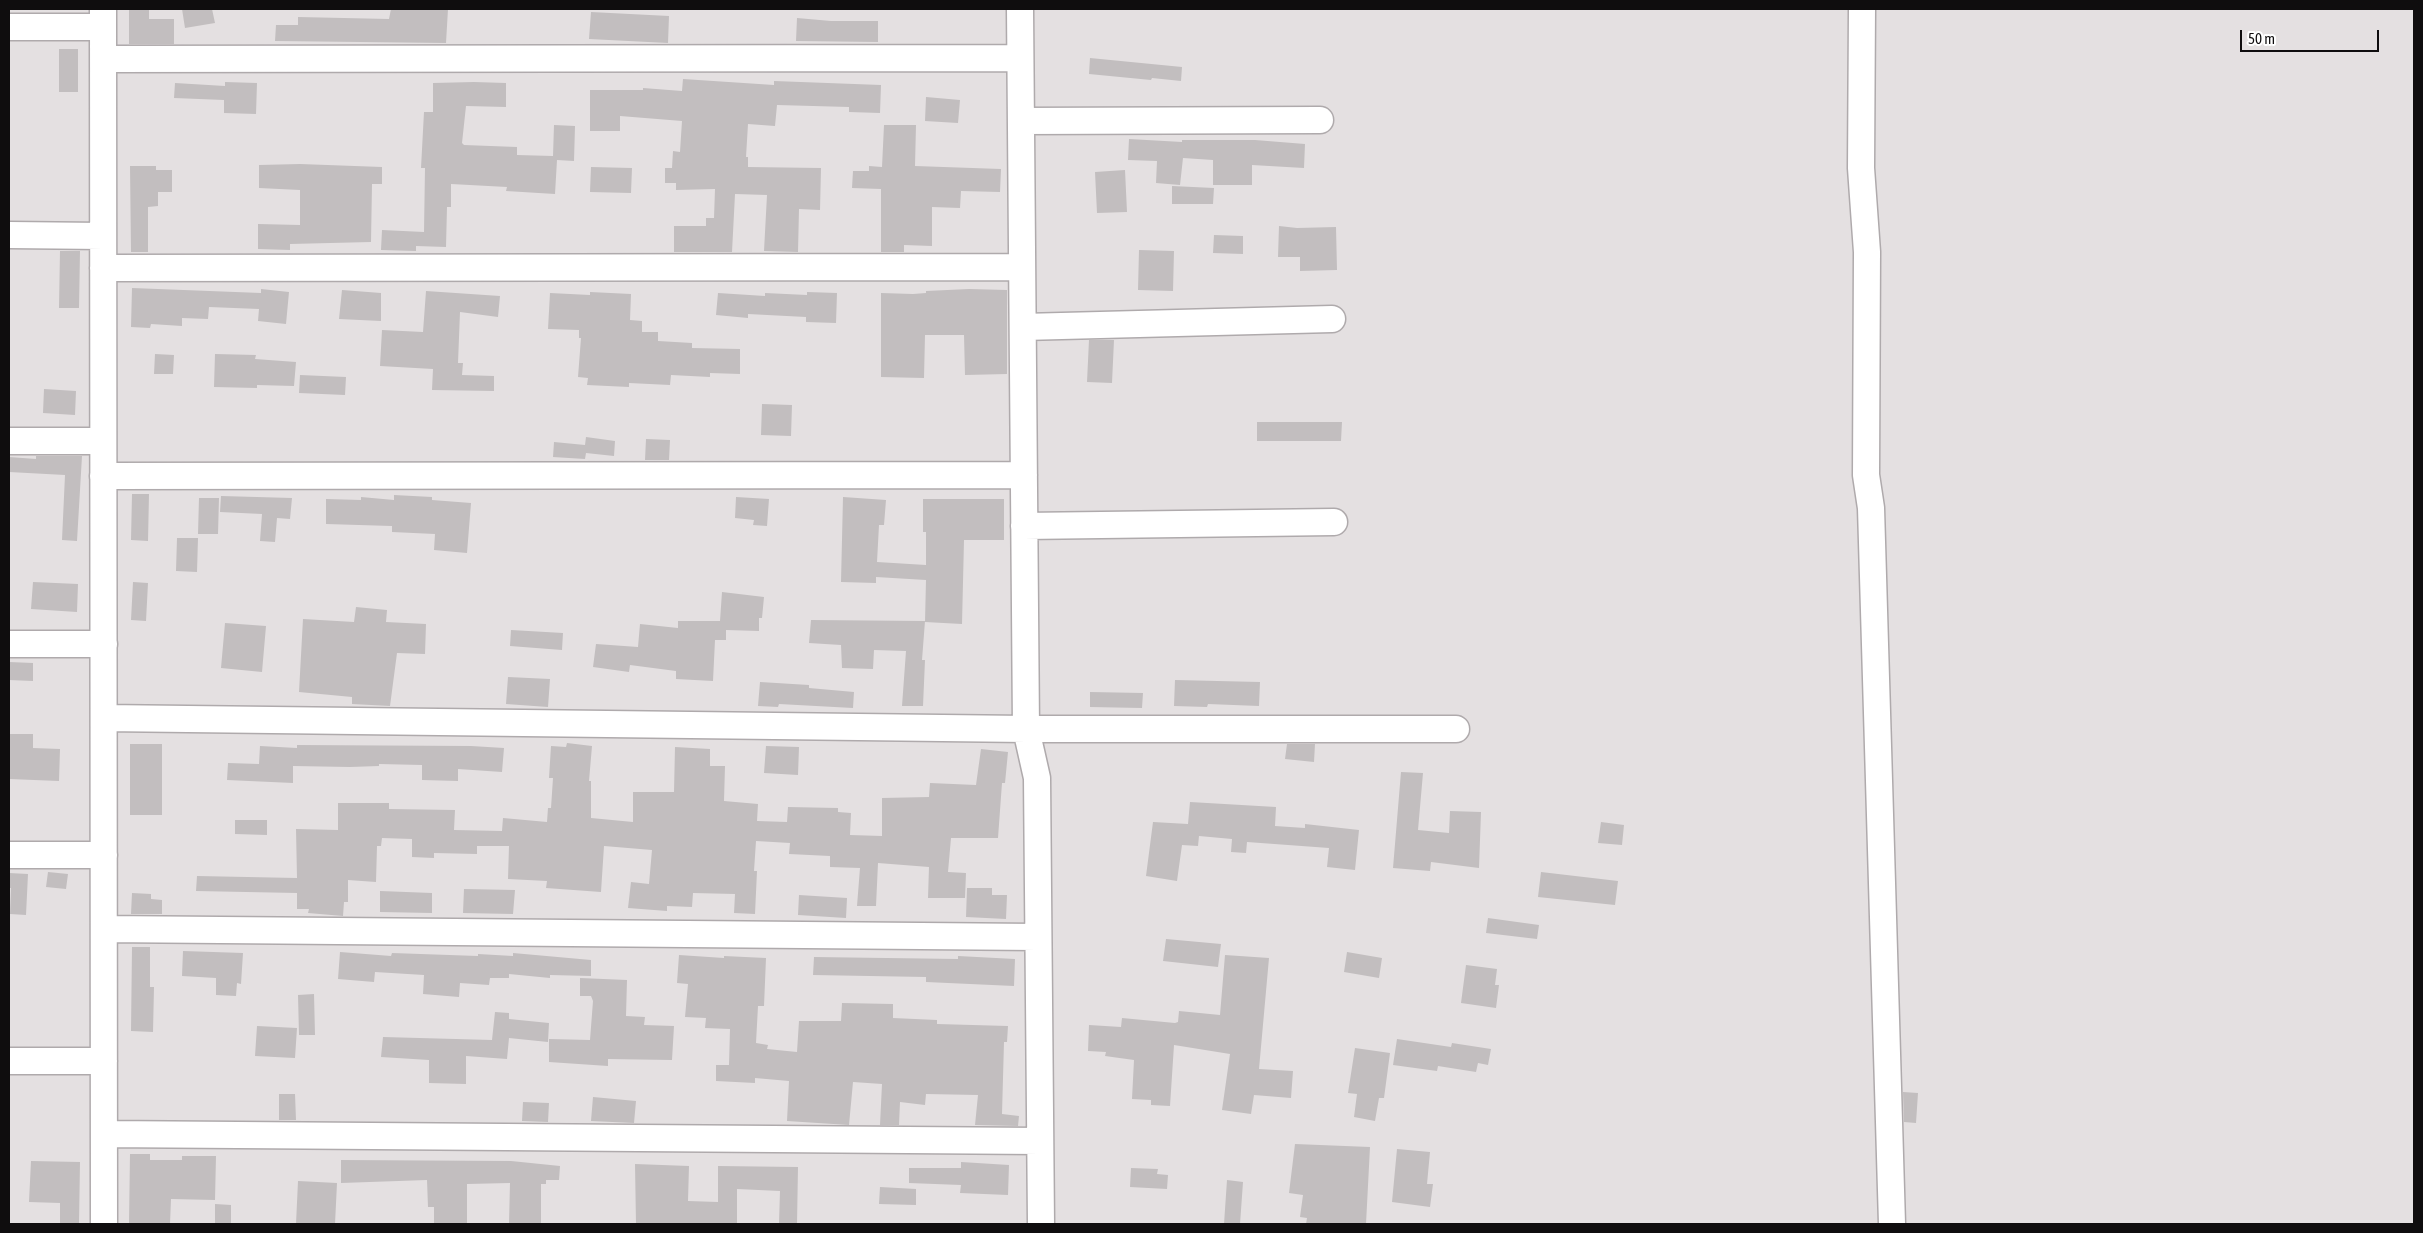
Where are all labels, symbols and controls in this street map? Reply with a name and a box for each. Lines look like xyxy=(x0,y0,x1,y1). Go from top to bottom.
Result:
scale bar xyxy=(2243,20,2382,52)
text: 50 m xyxy=(2248,30,2275,47)

